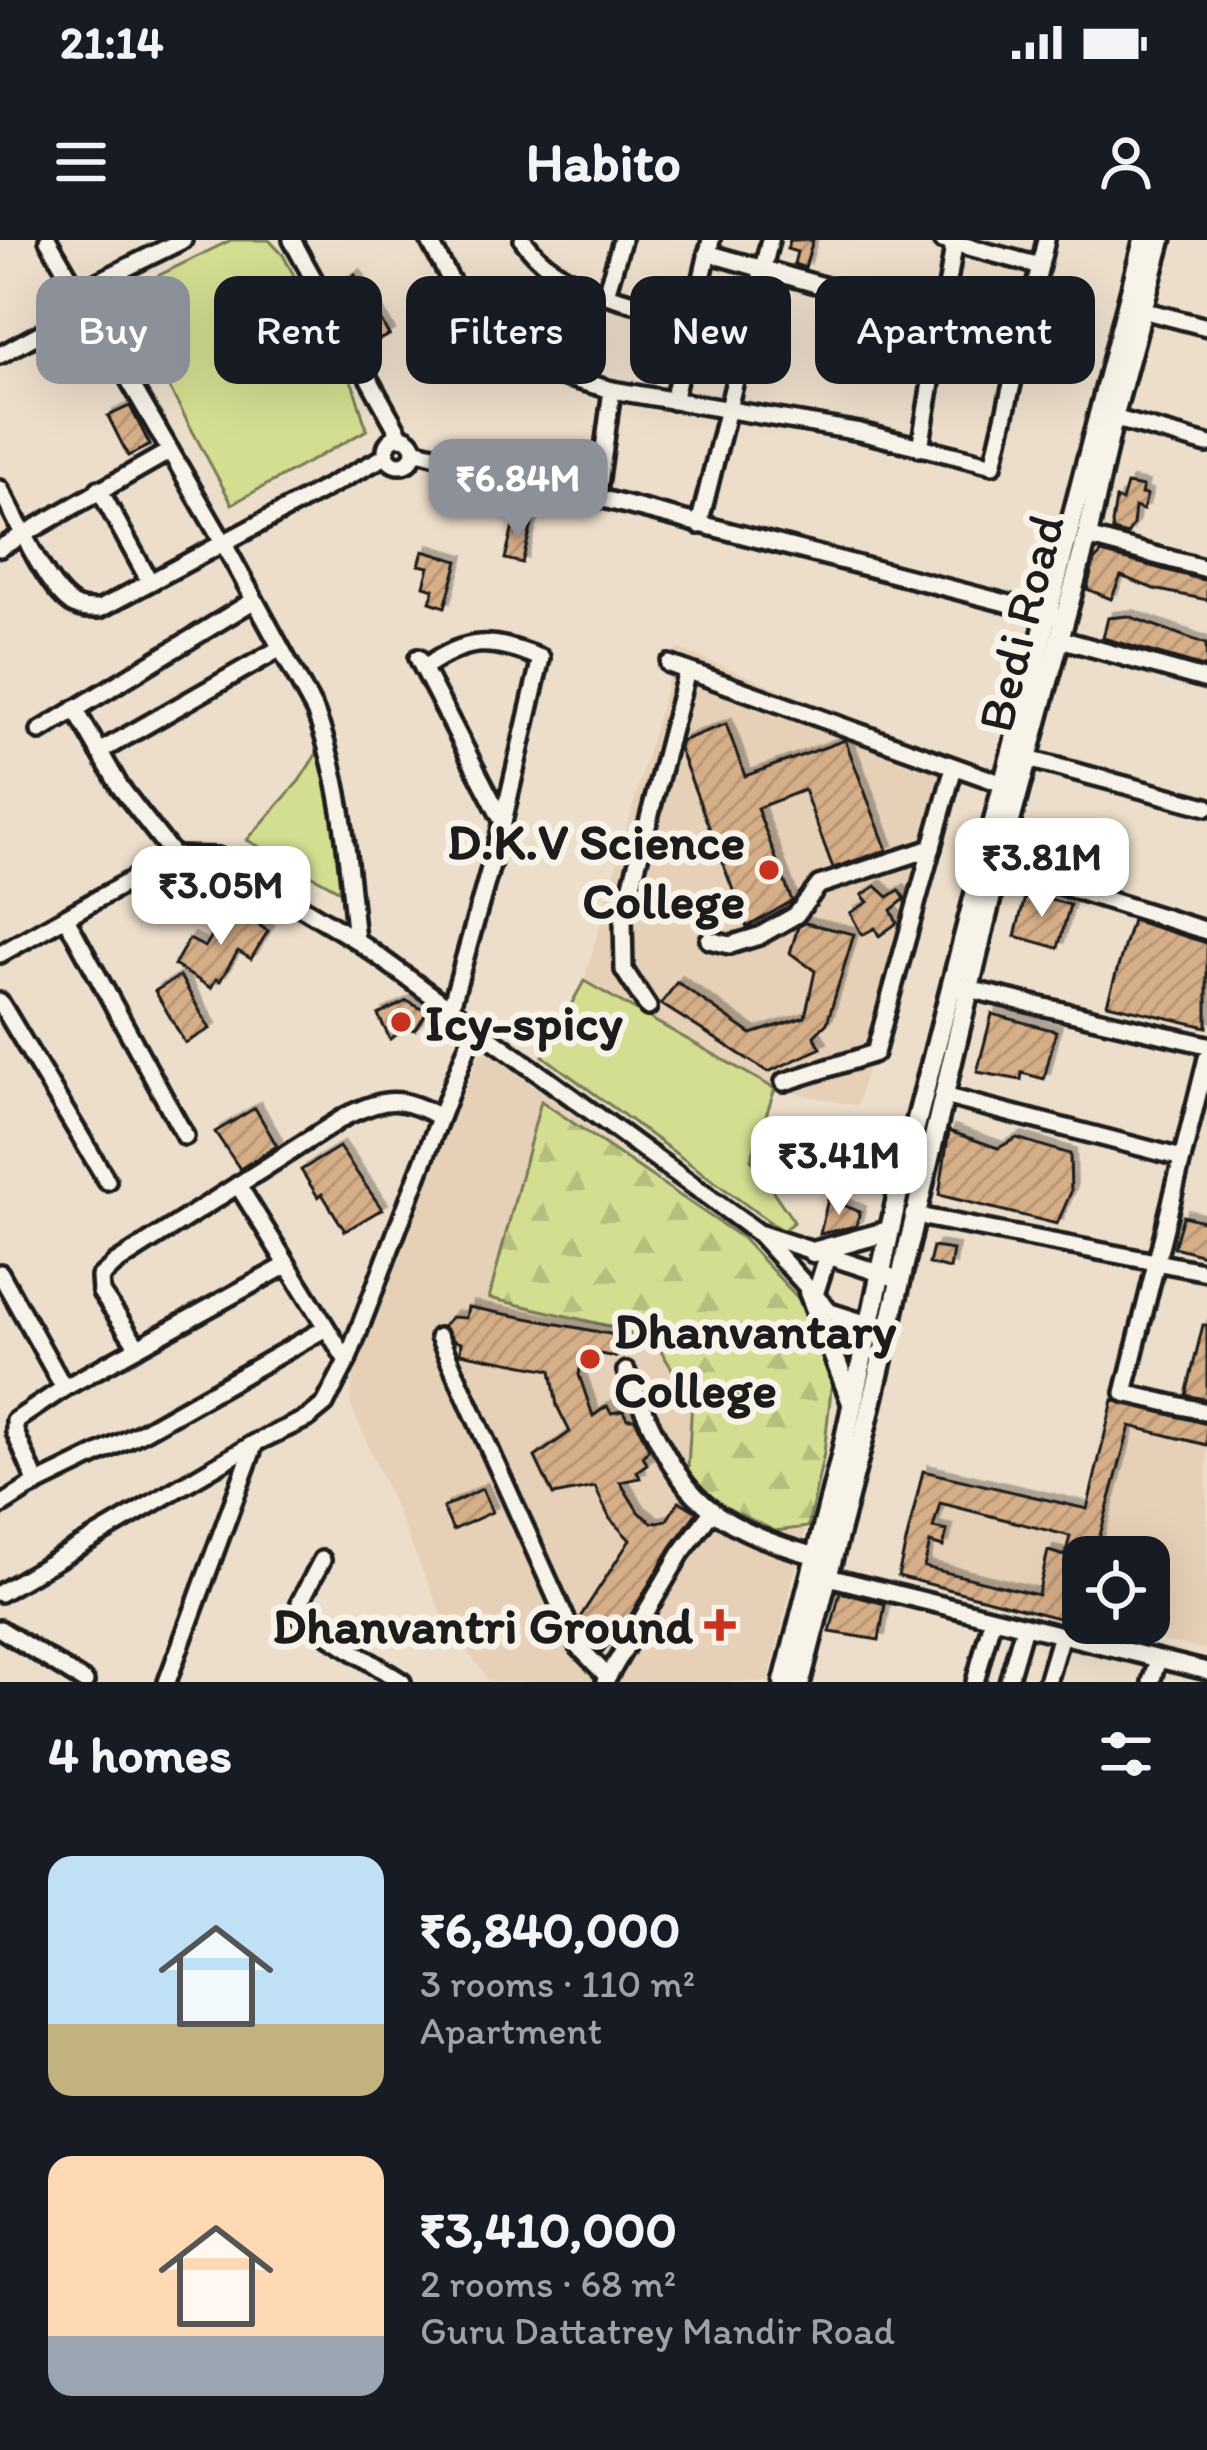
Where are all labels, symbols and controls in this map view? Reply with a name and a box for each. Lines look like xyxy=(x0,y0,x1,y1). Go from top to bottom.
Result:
text: 21:14 xyxy=(60,15,164,69)
icon: menu xyxy=(48,129,114,195)
icon: person xyxy=(1093,129,1159,195)
text: Habito xyxy=(526,130,681,195)
chip: Buy xyxy=(36,276,190,384)
chip: Rent xyxy=(214,276,382,384)
chip: Filters xyxy=(406,276,606,384)
chip: New xyxy=(630,276,791,384)
chip: Apartment xyxy=(815,276,1095,384)
pin: ₹6.84M xyxy=(420,439,616,541)
text: ₹6.84M xyxy=(456,454,580,501)
street label: Bedi Road xyxy=(964,508,1077,738)
place label: D.K.V Science College xyxy=(447,811,745,931)
pin: ₹3.81M xyxy=(944,818,1140,920)
text: ₹3.81M xyxy=(982,833,1102,880)
pin: ₹3.05M xyxy=(123,846,319,948)
marker: D.K.V Science College xyxy=(756,857,782,883)
text: ₹3.05M xyxy=(158,861,284,908)
place label: Icy-spicy xyxy=(425,992,624,1053)
marker: Icy-spicy xyxy=(388,1009,414,1035)
pin: ₹3.41M xyxy=(741,1116,937,1218)
text: ₹3.41M xyxy=(778,1131,900,1178)
place label: Dhanvantary College xyxy=(614,1300,896,1420)
marker: Dhanvantary College xyxy=(577,1346,603,1372)
map controls xyxy=(1062,1536,1170,1644)
button: locate xyxy=(1062,1536,1170,1644)
place label: Dhanvantri Ground xyxy=(272,1595,693,1656)
marker: Dhanvantri Ground xyxy=(704,1609,736,1641)
icon: filters xyxy=(1093,1721,1159,1787)
text: 4 homes xyxy=(48,1724,232,1785)
text: ₹6,840,000 xyxy=(420,1899,680,1960)
icon: home xyxy=(144,1904,288,2048)
text: 3 rooms · 110 m² xyxy=(420,1960,695,2007)
text: Apartment xyxy=(420,2007,602,2054)
text: ₹3,410,000 xyxy=(420,2199,677,2260)
icon: home xyxy=(144,2204,288,2348)
text: 2 rooms · 68 m² xyxy=(420,2260,676,2307)
text: Guru Dattatrey Mandir Road xyxy=(420,2307,895,2354)

